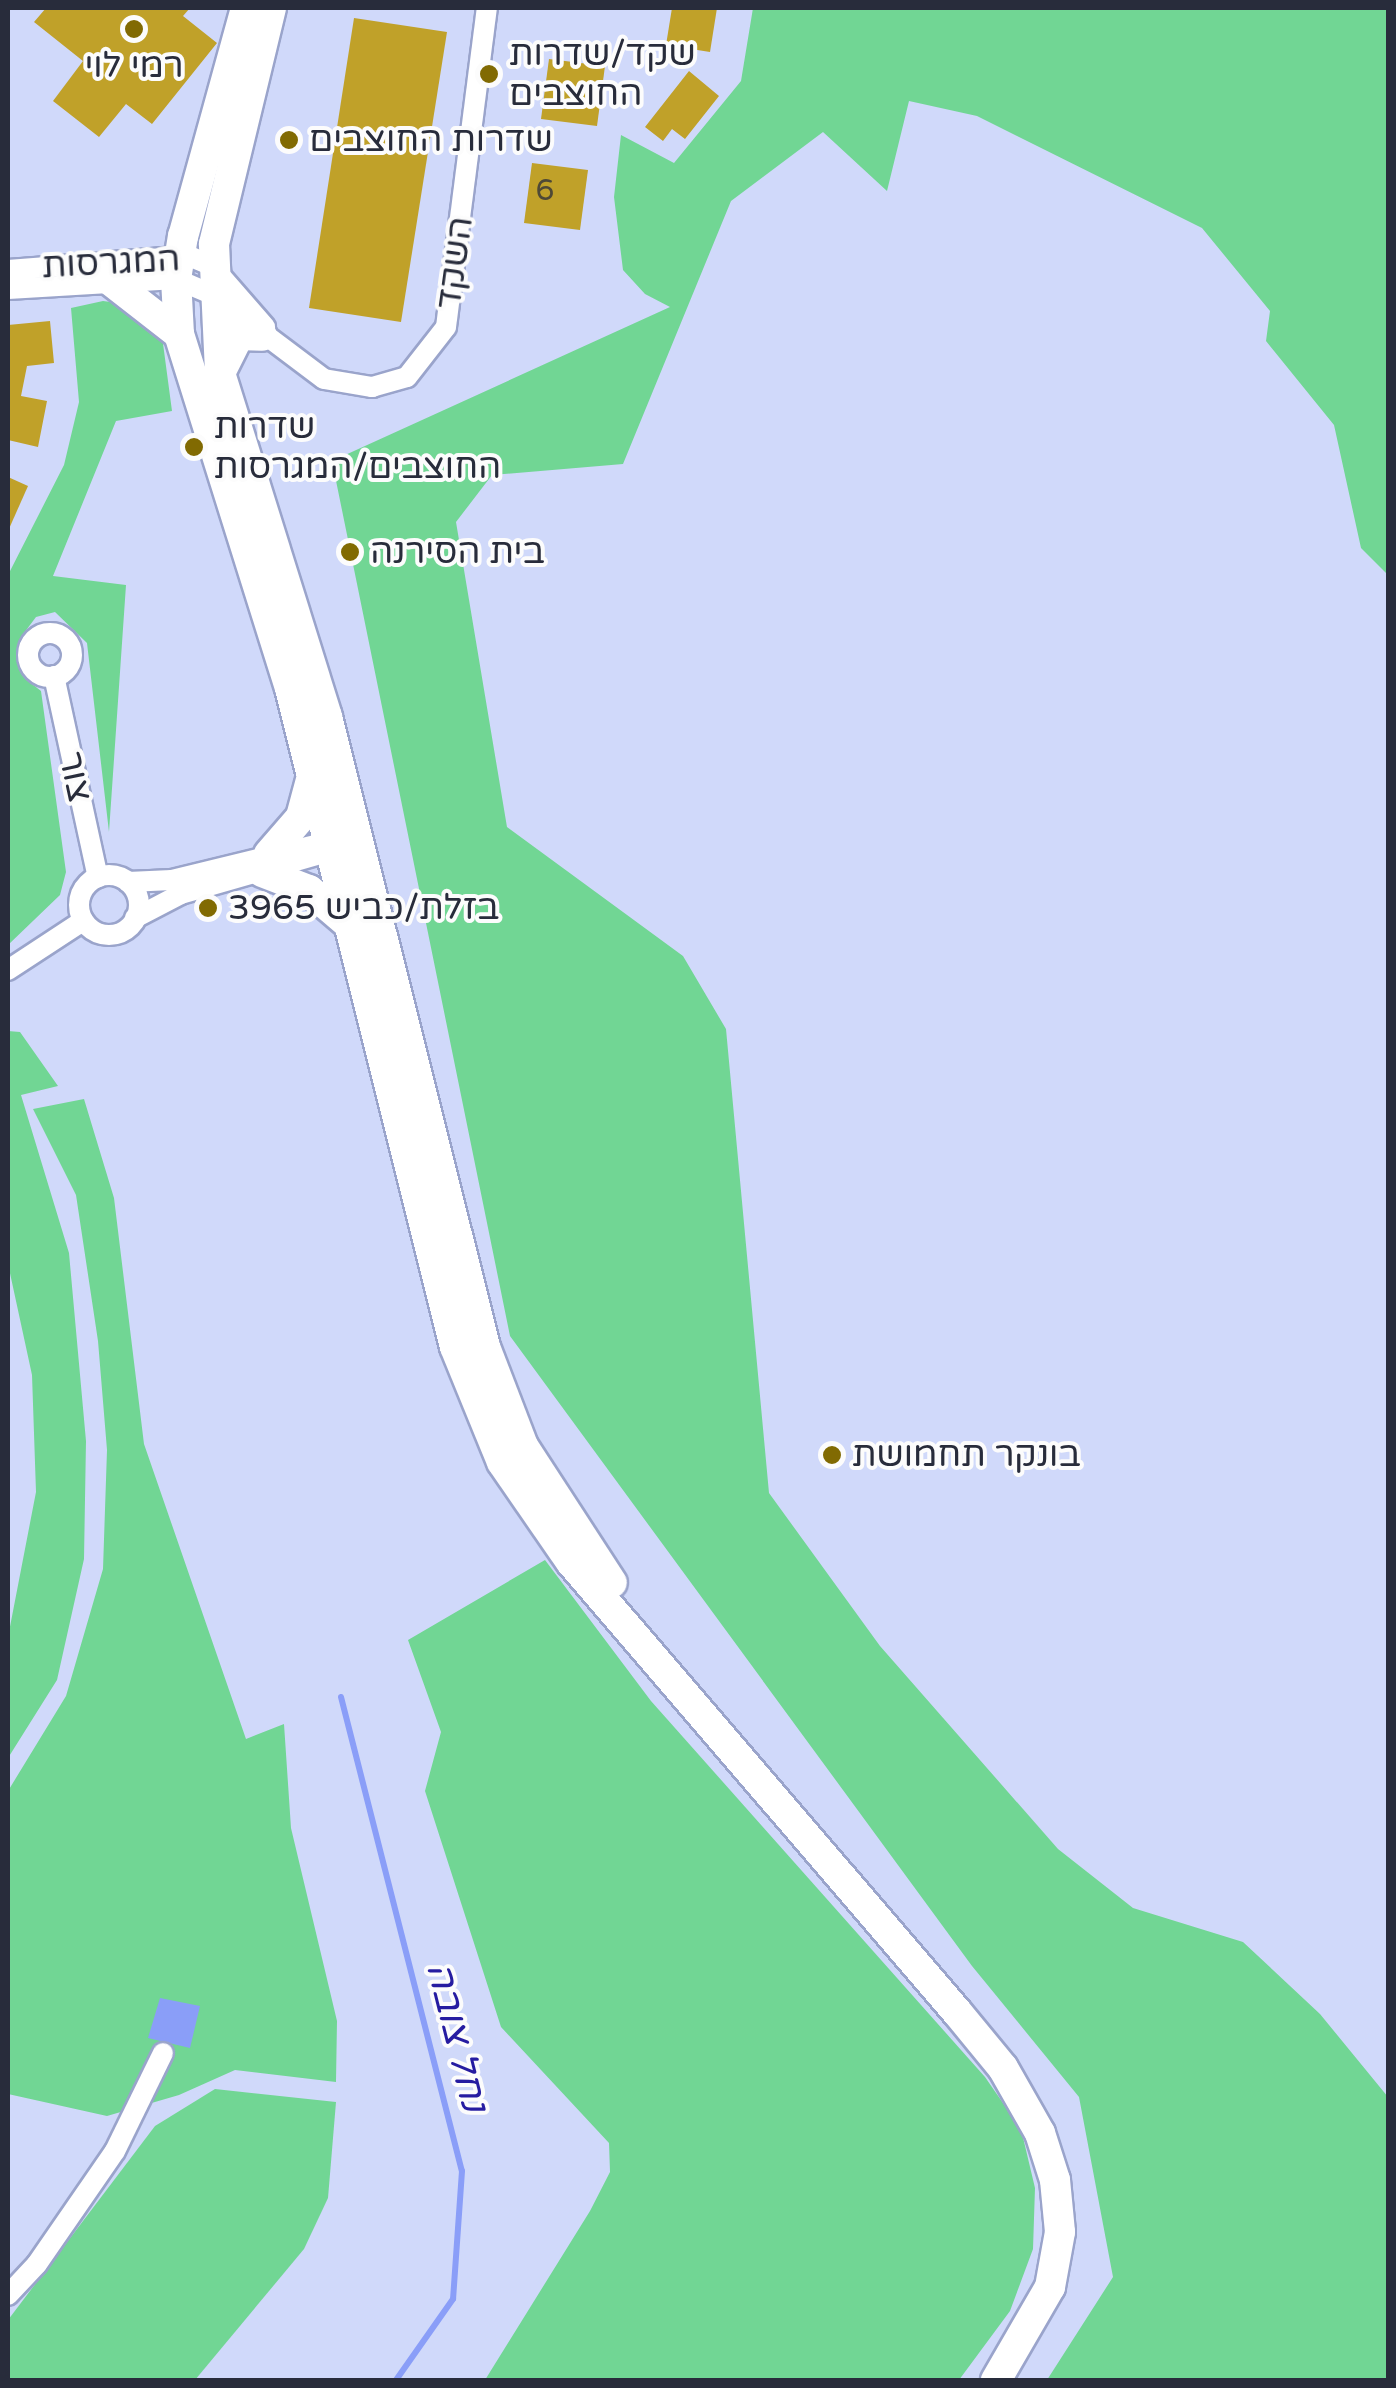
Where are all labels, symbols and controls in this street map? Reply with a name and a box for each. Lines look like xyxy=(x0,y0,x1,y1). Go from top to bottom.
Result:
marker: רמי לוי xyxy=(123,18,145,40)
place label: שקד/שדרות החוצבים xyxy=(509,33,696,115)
place label: רמי לוי xyxy=(84,45,184,87)
marker: שקד/שדרות החוצבים xyxy=(478,63,500,85)
place label: שדרות החוצבים xyxy=(309,119,553,161)
marker: שדרות החוצבים xyxy=(278,129,300,151)
house number: 6 xyxy=(536,173,554,209)
street label: השקד xyxy=(428,214,482,312)
street label: המגרסות xyxy=(41,238,181,288)
place label: שדרות החוצבים/המגרסות xyxy=(214,406,501,488)
marker: שדרות החוצבים/המגרסות xyxy=(183,436,205,458)
place label: בית הסירנה xyxy=(370,531,545,573)
marker: בית הסירנה xyxy=(339,541,361,563)
street label: צור xyxy=(49,748,101,806)
place label: בזלת/כביש 3965 xyxy=(228,887,500,929)
marker: בזלת/כביש 3965 xyxy=(197,897,219,919)
place label: בונקר תחמושת xyxy=(852,1434,1081,1476)
marker: בונקר תחמושת xyxy=(821,1444,843,1466)
water label: נחל צובה xyxy=(415,1957,497,2117)

